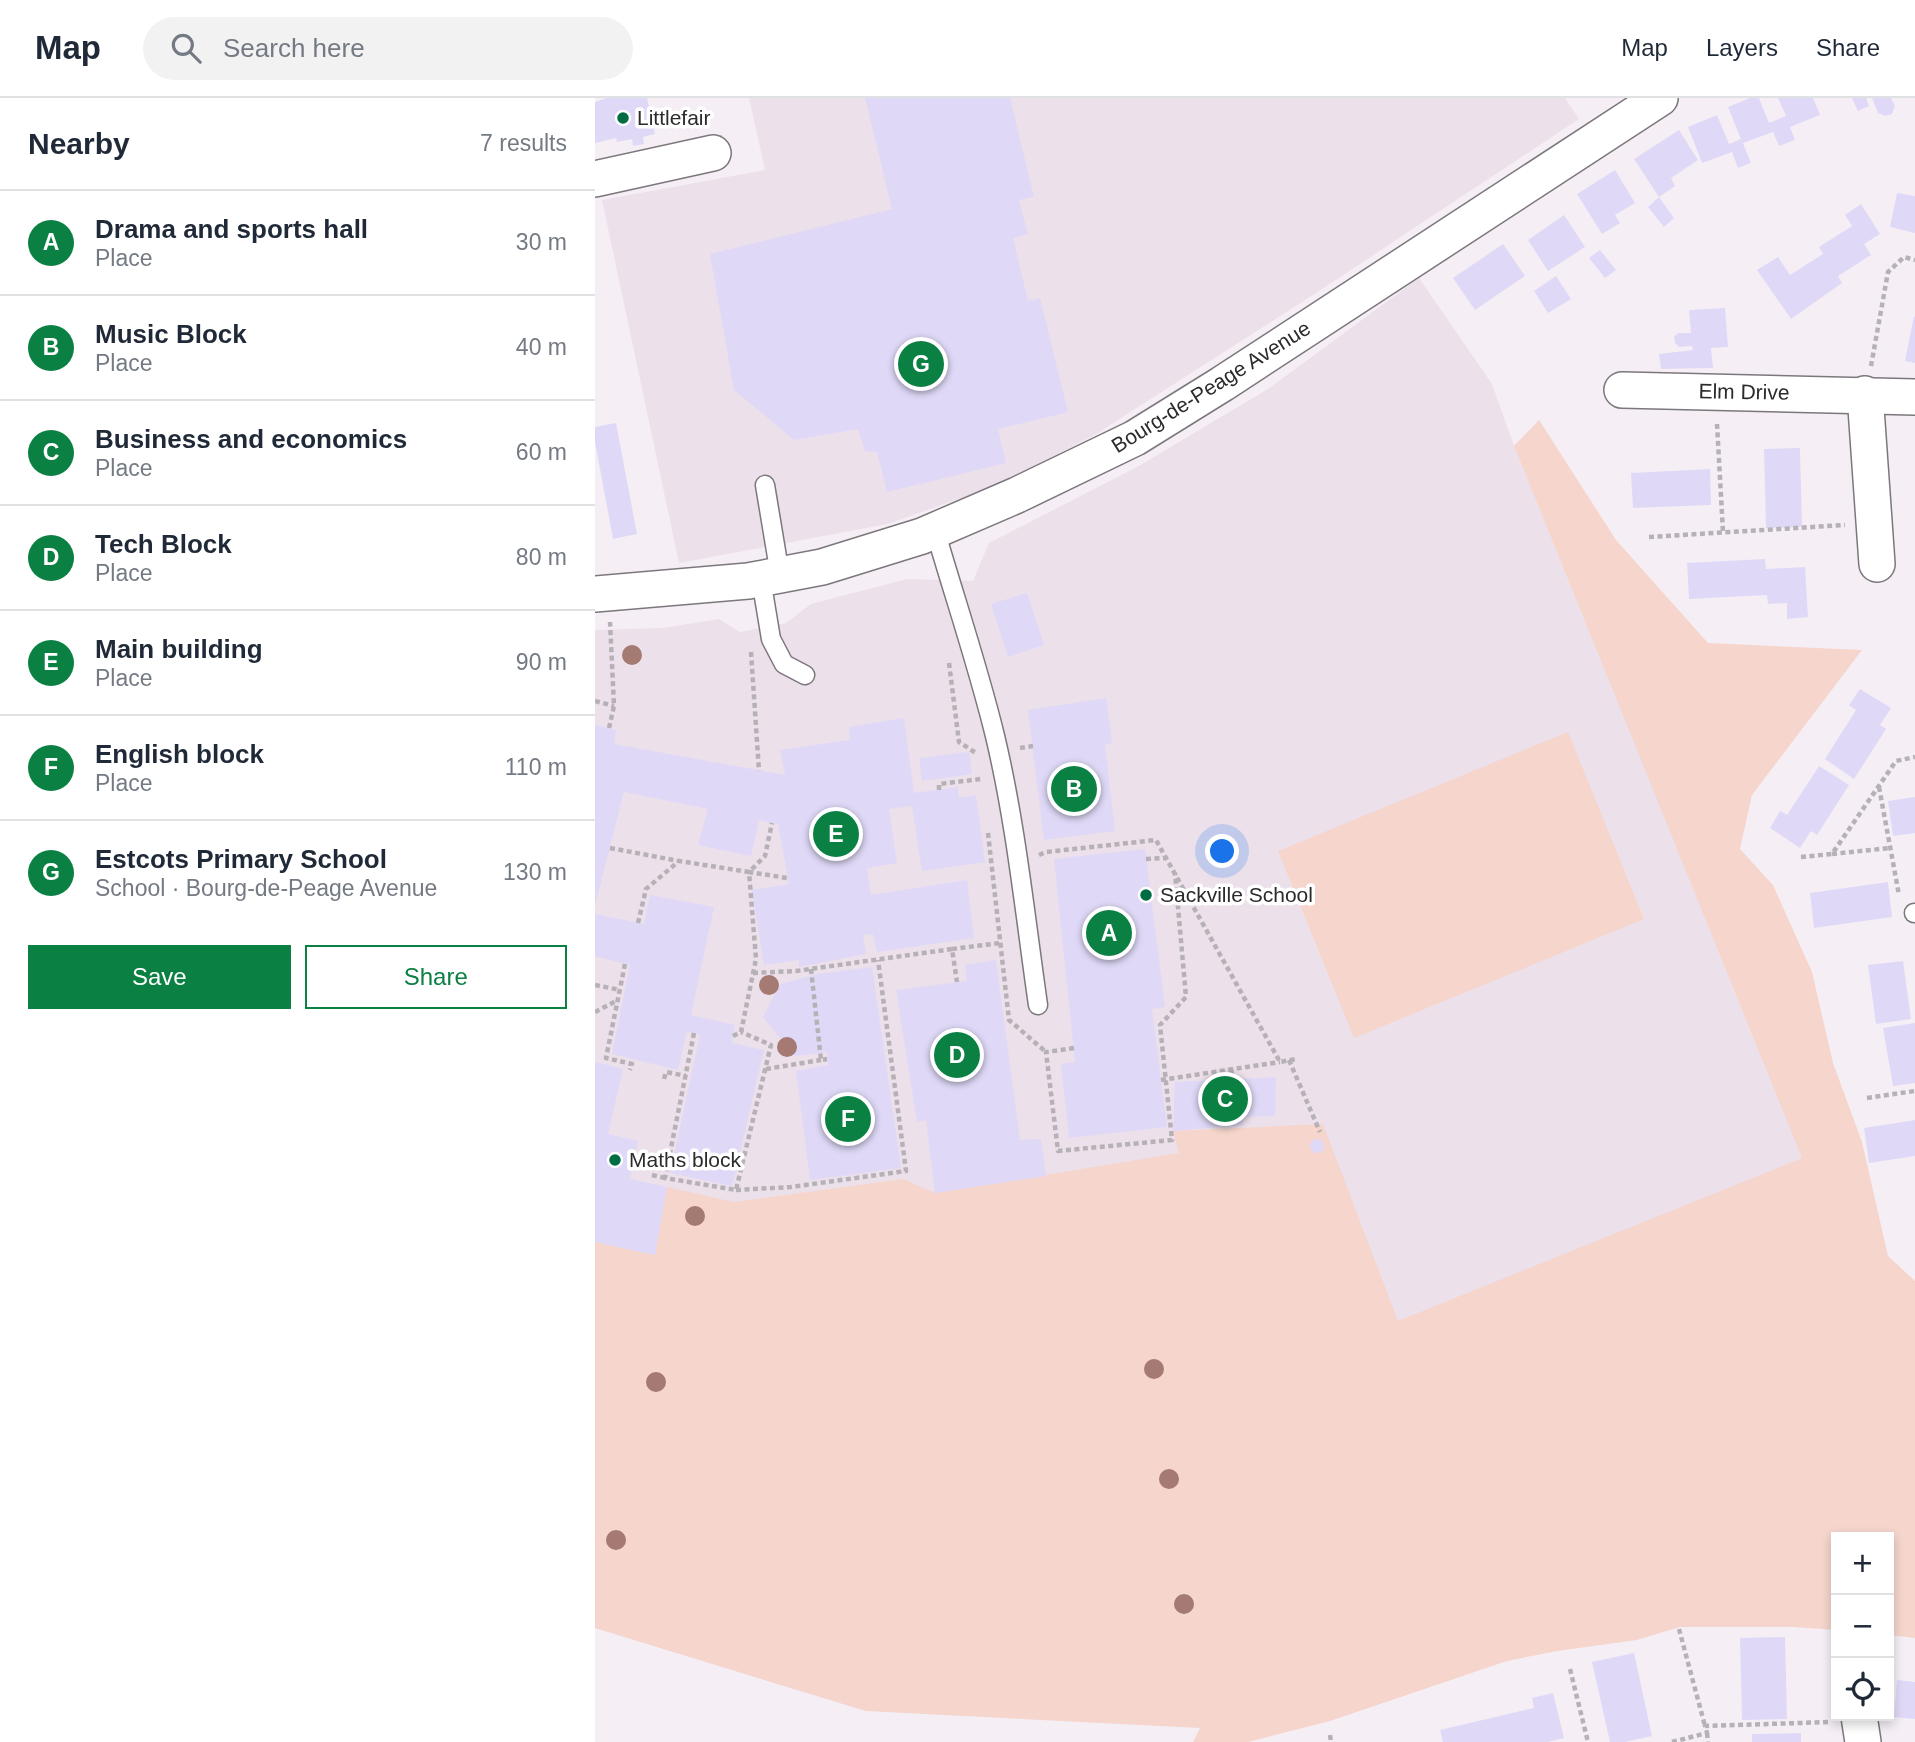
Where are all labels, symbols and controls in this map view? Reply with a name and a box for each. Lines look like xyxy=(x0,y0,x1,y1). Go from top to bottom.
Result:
search box xyxy=(143,17,633,80)
text: Map xyxy=(35,29,101,66)
icon: search xyxy=(167,29,205,67)
text: Search here xyxy=(223,33,365,63)
text: Map xyxy=(1621,34,1668,61)
text: Layers xyxy=(1706,34,1778,61)
text: Share xyxy=(1816,34,1880,61)
place label: Littlefair xyxy=(637,106,711,129)
marker: Littlefair xyxy=(615,110,631,126)
text: Nearby xyxy=(28,127,130,160)
text: 7 results xyxy=(480,130,567,156)
text: Drama and sports hall xyxy=(95,214,368,244)
text: A xyxy=(43,229,59,255)
text: 30 m xyxy=(516,229,567,255)
text: Place xyxy=(95,245,153,271)
street label: Bourg-de-Peage Avenue xyxy=(1107,316,1314,457)
text: Music Block xyxy=(95,319,247,349)
text: B xyxy=(43,334,59,360)
text: 40 m xyxy=(516,334,567,360)
pin: G xyxy=(898,338,944,390)
text: Place xyxy=(95,350,153,376)
street label: Elm Drive xyxy=(1698,379,1790,404)
text: Business and economics xyxy=(95,424,407,454)
text: C xyxy=(43,439,59,465)
text: 60 m xyxy=(516,439,567,465)
text: Place xyxy=(95,455,153,481)
text: Tech Block xyxy=(95,529,232,559)
text: D xyxy=(43,544,59,570)
text: 80 m xyxy=(516,544,567,570)
text: Place xyxy=(95,560,153,586)
text: Main building xyxy=(95,634,263,664)
text: E xyxy=(43,649,59,675)
text: 90 m xyxy=(516,649,567,675)
text: Place xyxy=(95,665,153,691)
text: English block xyxy=(95,739,264,769)
text: F xyxy=(44,754,58,780)
text: 110 m xyxy=(505,754,567,780)
pin: B xyxy=(1051,763,1097,815)
text: Place xyxy=(95,770,153,796)
pin: E xyxy=(813,808,859,860)
your location xyxy=(1205,834,1239,868)
text: Estcots Primary School xyxy=(95,844,387,874)
text: G xyxy=(42,859,60,885)
text: 130 m xyxy=(503,859,567,885)
text: School · Bourg-de-Peage Avenue xyxy=(95,875,437,901)
place label: Sackville School xyxy=(1160,883,1313,906)
marker: Sackville School xyxy=(1138,887,1154,903)
pin: A xyxy=(1086,907,1132,959)
button: Save xyxy=(28,945,291,1009)
button: Share xyxy=(305,945,567,1009)
pin: D xyxy=(934,1029,980,1081)
pin: C xyxy=(1202,1073,1248,1125)
pin: F xyxy=(825,1093,871,1145)
place label: Maths block xyxy=(629,1148,742,1171)
marker: Maths block xyxy=(607,1152,623,1168)
map controls xyxy=(1831,1532,1894,1721)
button: + xyxy=(1831,1532,1894,1595)
button: − xyxy=(1831,1595,1894,1658)
button: locate xyxy=(1831,1658,1894,1721)

